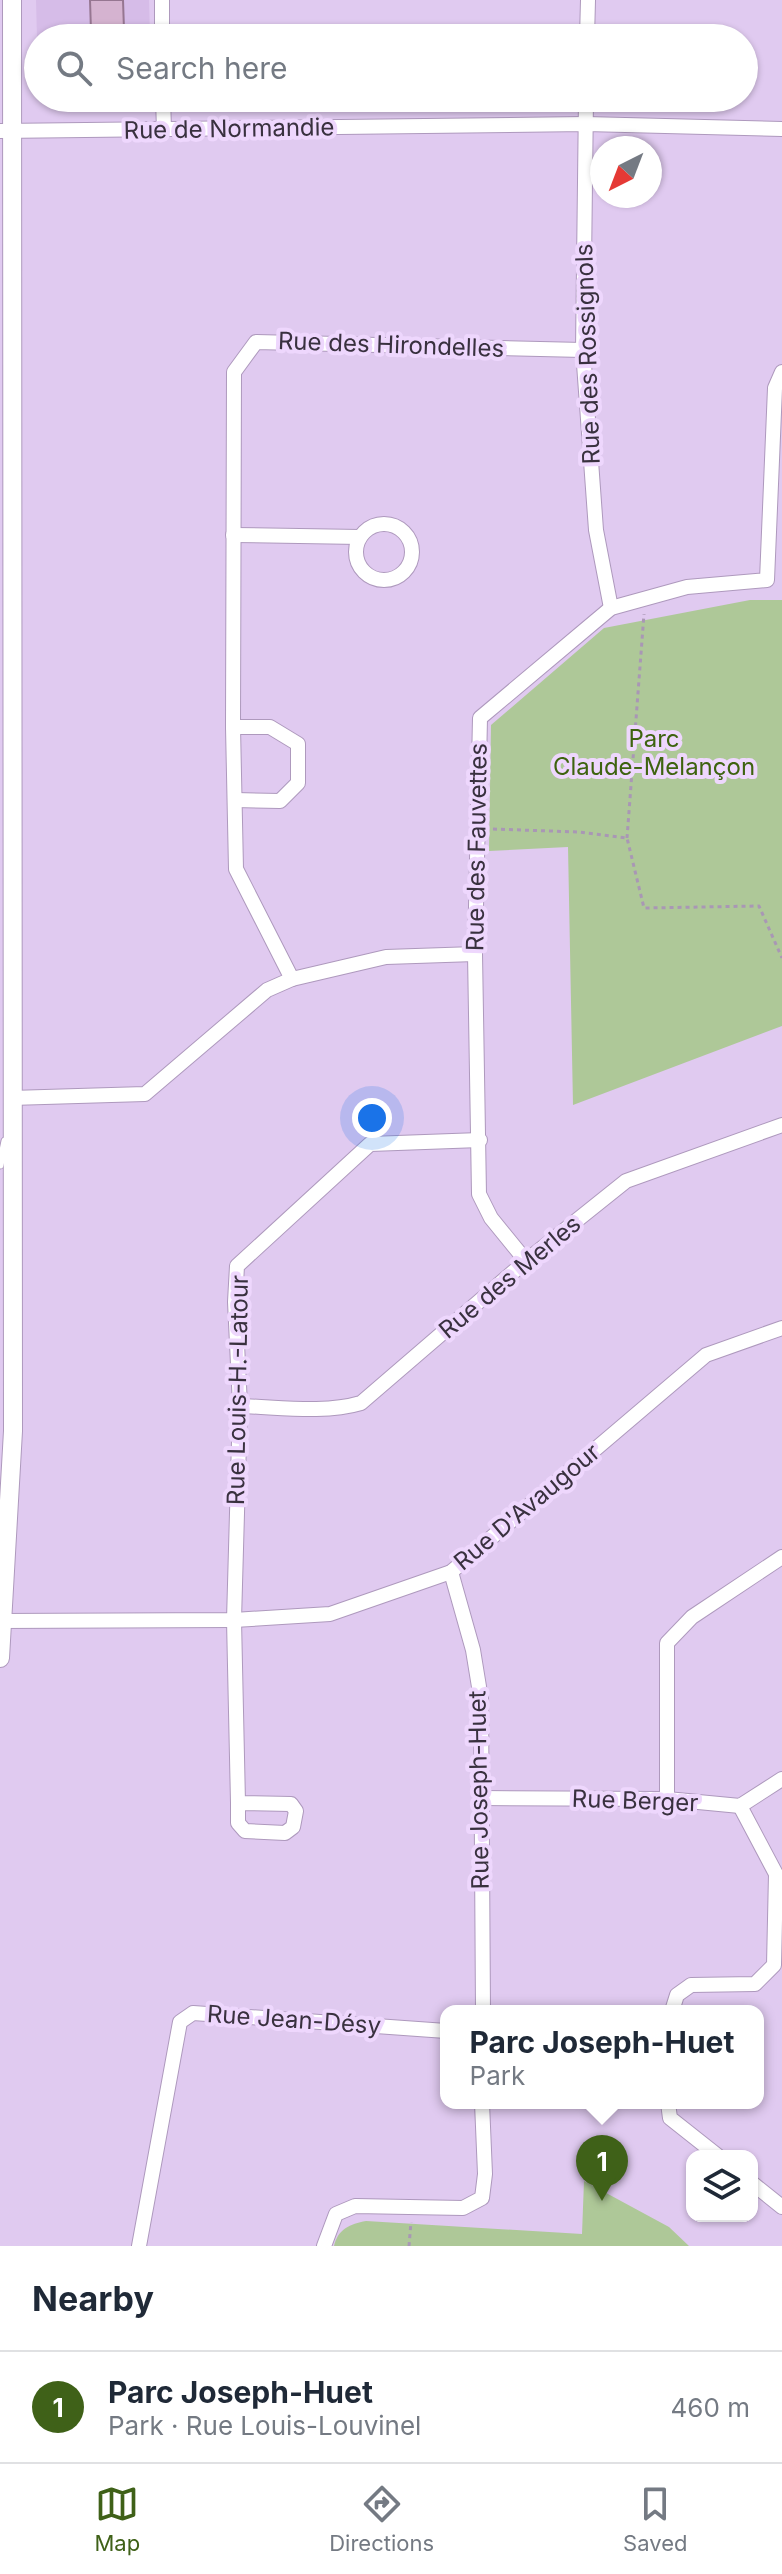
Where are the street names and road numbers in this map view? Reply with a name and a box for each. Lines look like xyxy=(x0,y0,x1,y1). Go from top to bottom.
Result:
street label: Rue de Normandie xyxy=(123,112,335,145)
street label: Rue des Rossignols xyxy=(569,243,606,465)
street label: Rue des Hirondelles xyxy=(277,326,505,363)
street label: Rue des Fauvettes xyxy=(460,743,493,951)
street label: Rue des Merles xyxy=(433,1209,586,1344)
street label: Rue Louis-H.-Latour xyxy=(221,1275,254,1505)
street label: Rue D'Avaugour xyxy=(448,1437,605,1576)
street label: Rue Joseph-Huet xyxy=(462,1690,495,1890)
street label: Rue Berger xyxy=(571,1784,699,1817)
street label: Rue Jean-Désy xyxy=(206,1999,382,2040)

